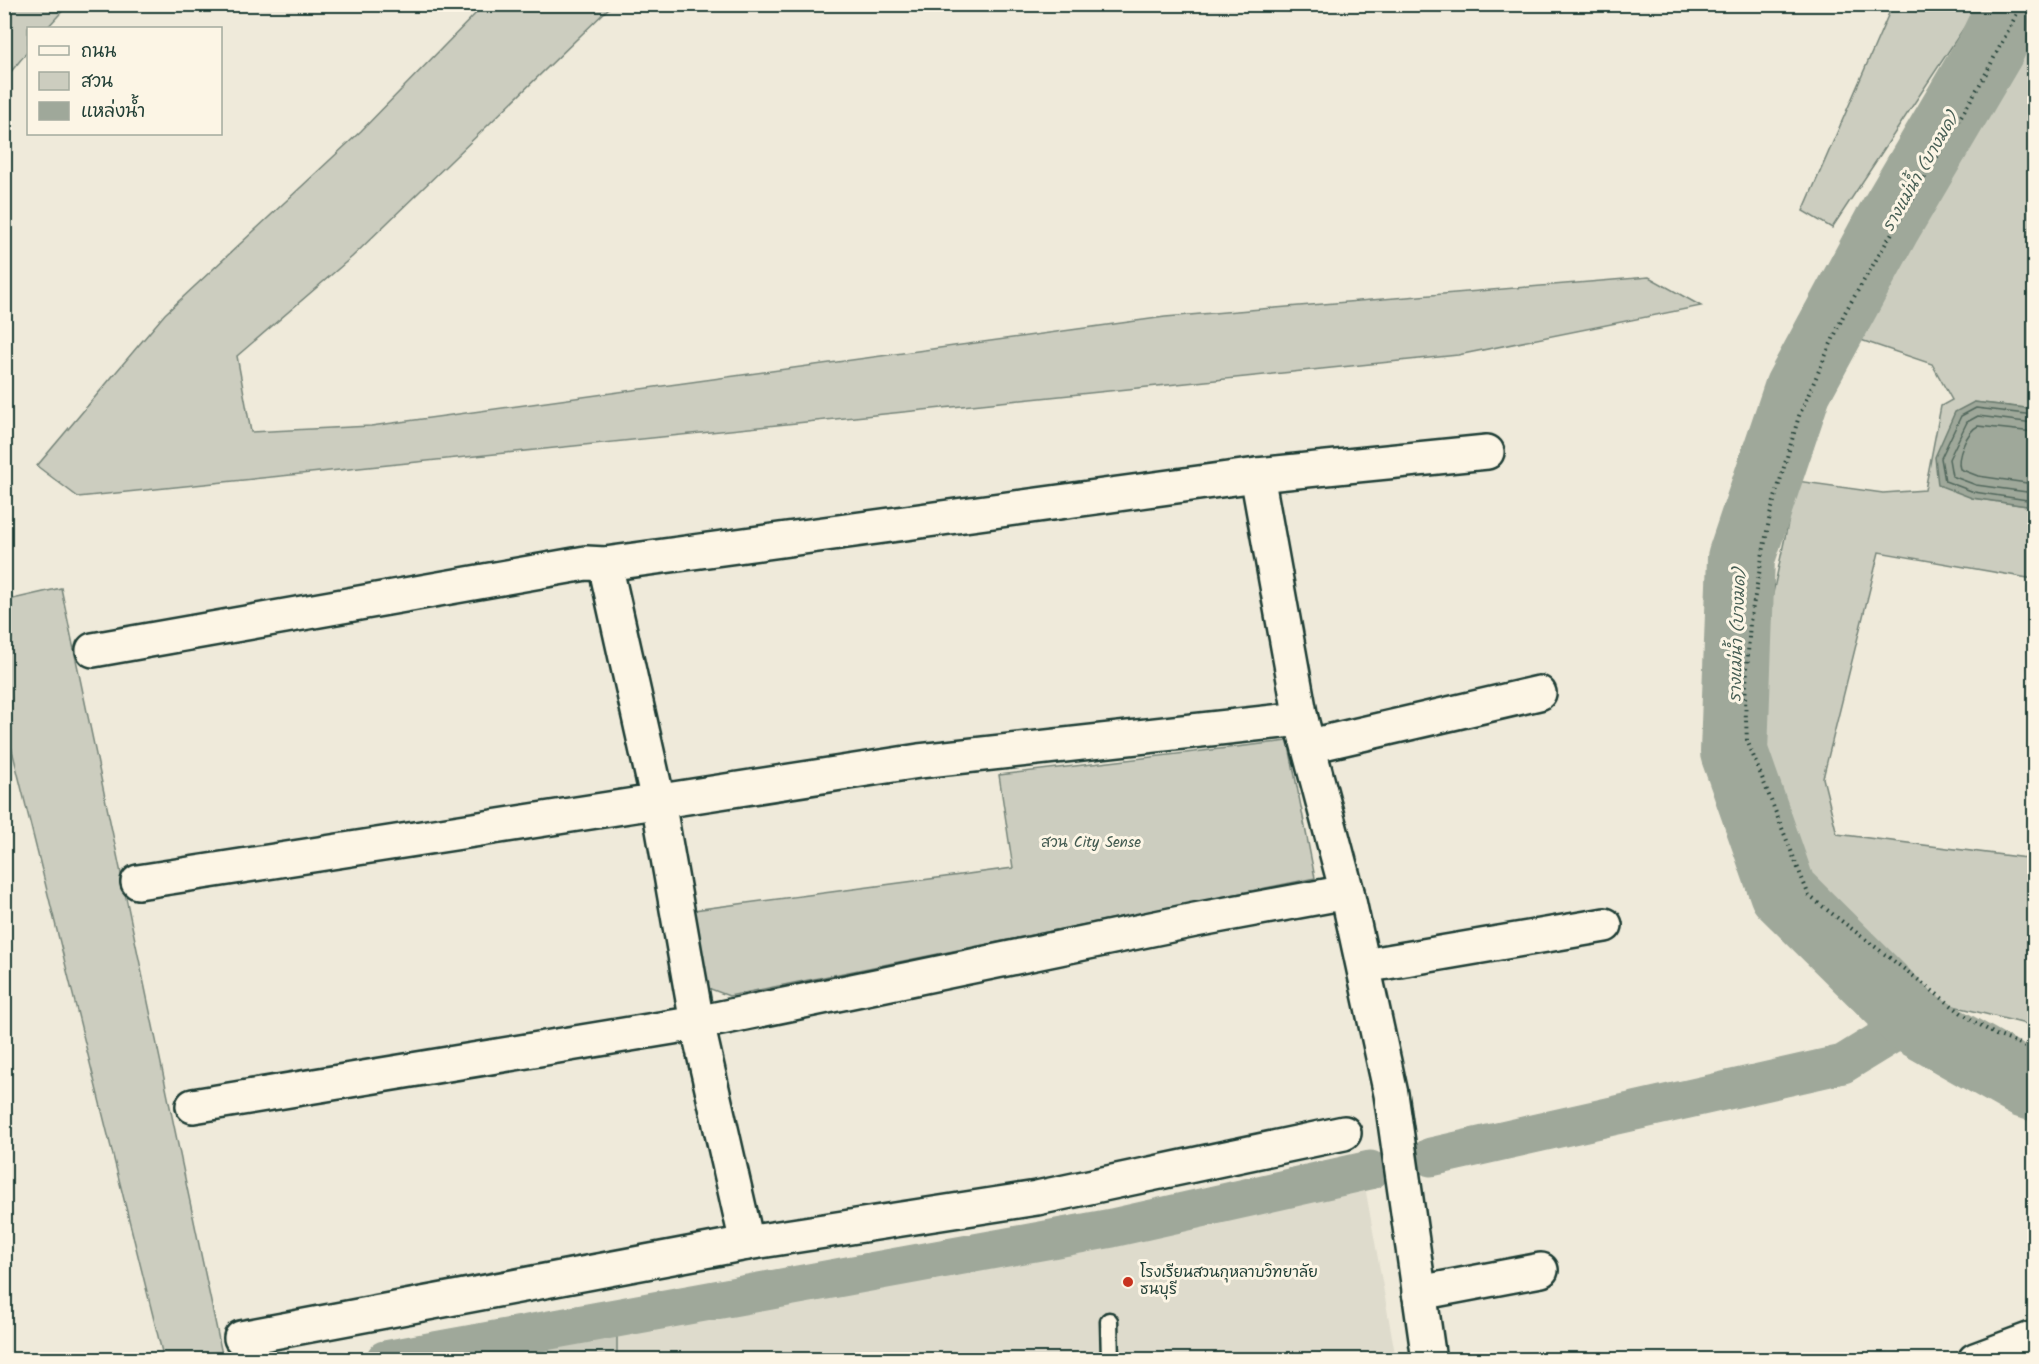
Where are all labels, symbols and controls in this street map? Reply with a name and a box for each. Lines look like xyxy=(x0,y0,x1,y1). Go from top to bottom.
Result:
legend xyxy=(27,27,222,135)
text: ถนน xyxy=(81,38,116,67)
text: สวน xyxy=(81,68,113,97)
text: แหล่งน้ำ xyxy=(81,94,145,127)
water label: รางแม่น้ำ (บางมด) xyxy=(1874,104,1966,236)
water label: รางแม่น้ำ (บางมด) xyxy=(1720,565,1753,703)
park label: สวน City Sense xyxy=(1041,831,1141,855)
place label: โรงเรียนสวนกุหลาบวิทยาลัย ธนบุรี xyxy=(1140,1261,1318,1302)
marker: โรงเรียนสวนกุหลาบวิทยาลัย ธนบุรี xyxy=(1121,1275,1135,1289)

